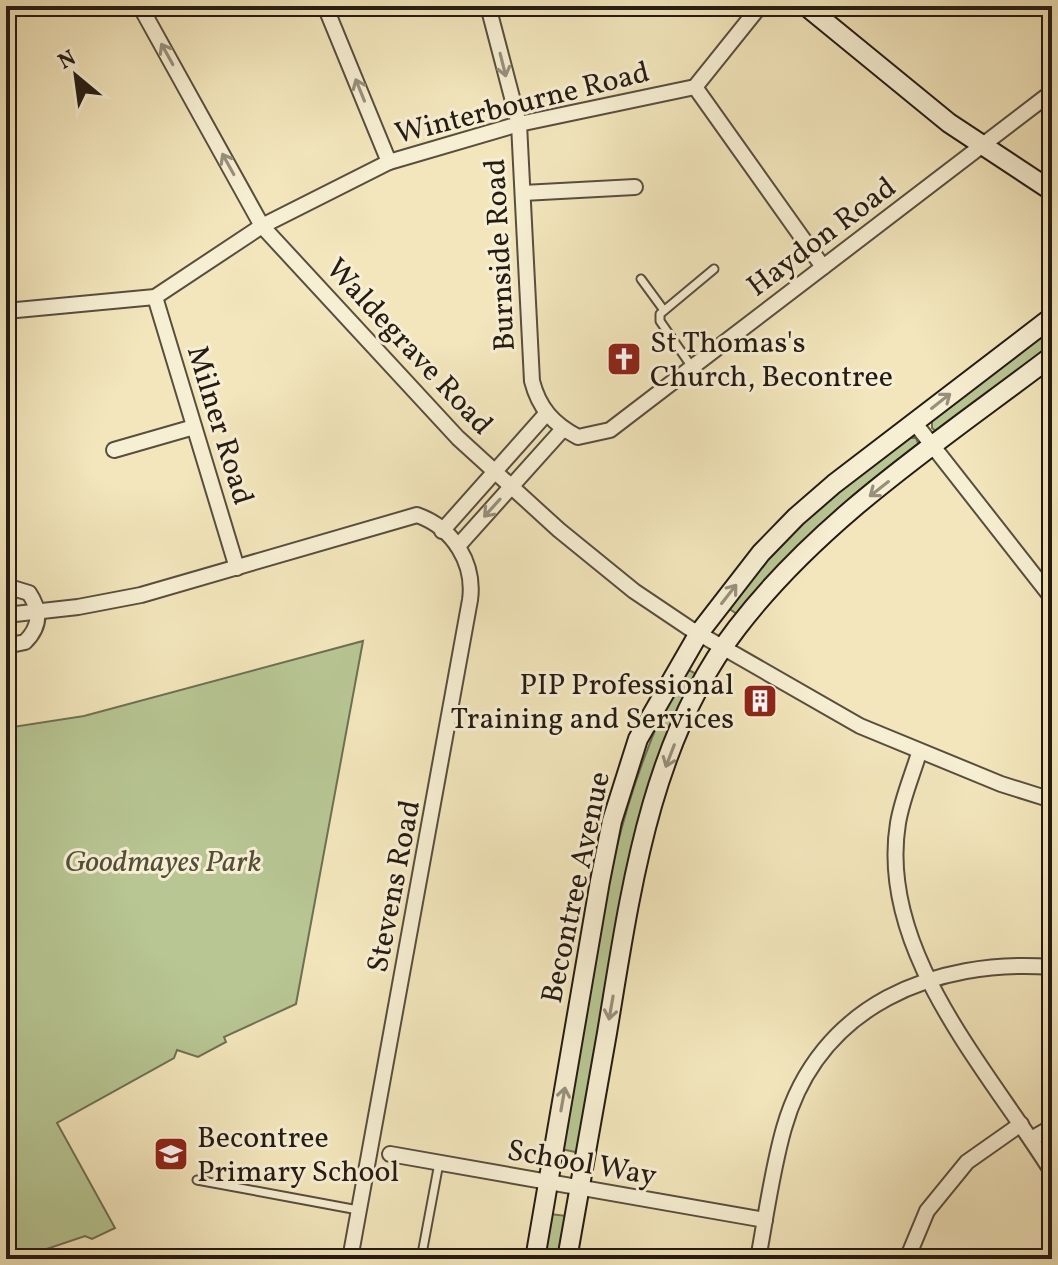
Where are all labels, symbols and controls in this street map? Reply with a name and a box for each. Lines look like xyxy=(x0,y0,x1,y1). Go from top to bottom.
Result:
north arrow xyxy=(36,36,116,116)
text: N xyxy=(53,43,82,78)
one-way arrow xyxy=(159,43,175,66)
one-way arrow xyxy=(497,51,512,77)
street label: Winterbourne Road xyxy=(391,52,654,156)
one-way arrow xyxy=(351,78,366,103)
one-way arrow xyxy=(219,152,235,176)
street label: Burnside Road xyxy=(475,158,527,352)
street label: Haydon Road xyxy=(739,168,906,308)
street label: Waldegrave Road xyxy=(315,249,502,445)
place label: St Thomas's Church, Becontree xyxy=(650,323,893,399)
church icon: St Thomas's Church, Becontree xyxy=(605,340,643,378)
street label: Milner Road xyxy=(175,341,263,510)
one-way arrow xyxy=(930,393,951,410)
one-way arrow xyxy=(869,481,890,498)
one-way arrow xyxy=(483,498,501,518)
one-way arrow xyxy=(720,584,738,605)
place label: PIP Professional Training and Services xyxy=(450,665,734,741)
building icon: PIP Professional Training and Services xyxy=(741,682,779,720)
one-way arrow xyxy=(662,743,676,768)
street label: Becontree Avenue xyxy=(532,768,622,1007)
street label: Stevens Road xyxy=(358,796,432,976)
park label: Goodmayes Park xyxy=(65,842,262,884)
one-way arrow xyxy=(603,995,618,1021)
one-way arrow xyxy=(556,1087,571,1113)
place label: Becontree Primary School xyxy=(197,1118,399,1194)
street label: School Way xyxy=(504,1130,660,1198)
school or university icon: Becontree Primary School xyxy=(152,1135,190,1173)

